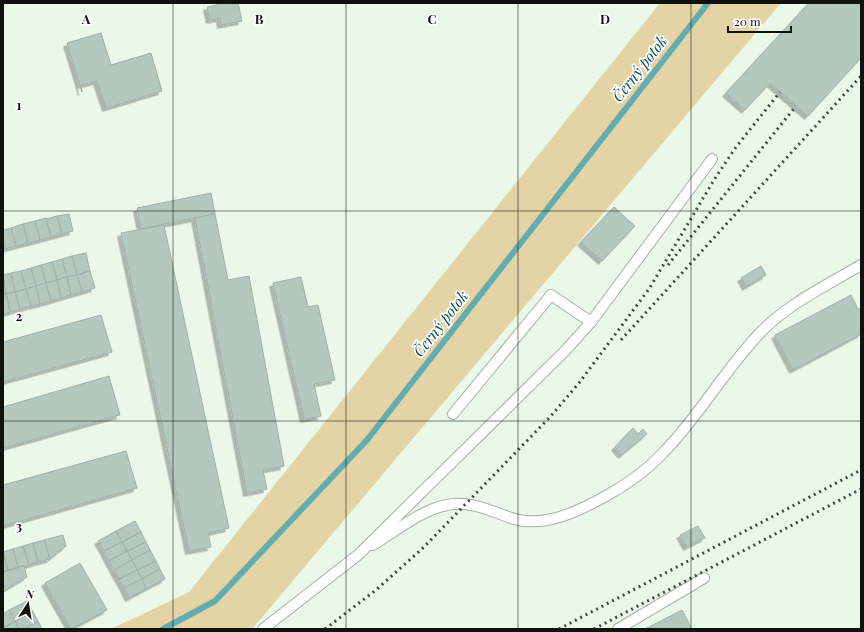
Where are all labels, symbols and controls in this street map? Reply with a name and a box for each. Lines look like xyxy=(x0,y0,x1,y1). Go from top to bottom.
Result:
scale bar xyxy=(728,8,791,34)
text: A xyxy=(81,10,91,27)
text: B xyxy=(255,10,264,27)
text: C xyxy=(427,10,437,27)
text: D xyxy=(600,10,610,27)
text: 20 m xyxy=(734,13,761,29)
water label: Černý potok xyxy=(607,31,671,105)
text: 1 xyxy=(17,96,22,113)
water label: Černý potok xyxy=(408,286,472,360)
text: 2 xyxy=(16,307,23,324)
text: 3 xyxy=(16,517,22,534)
north arrow xyxy=(8,584,48,624)
text: N xyxy=(25,586,36,602)

